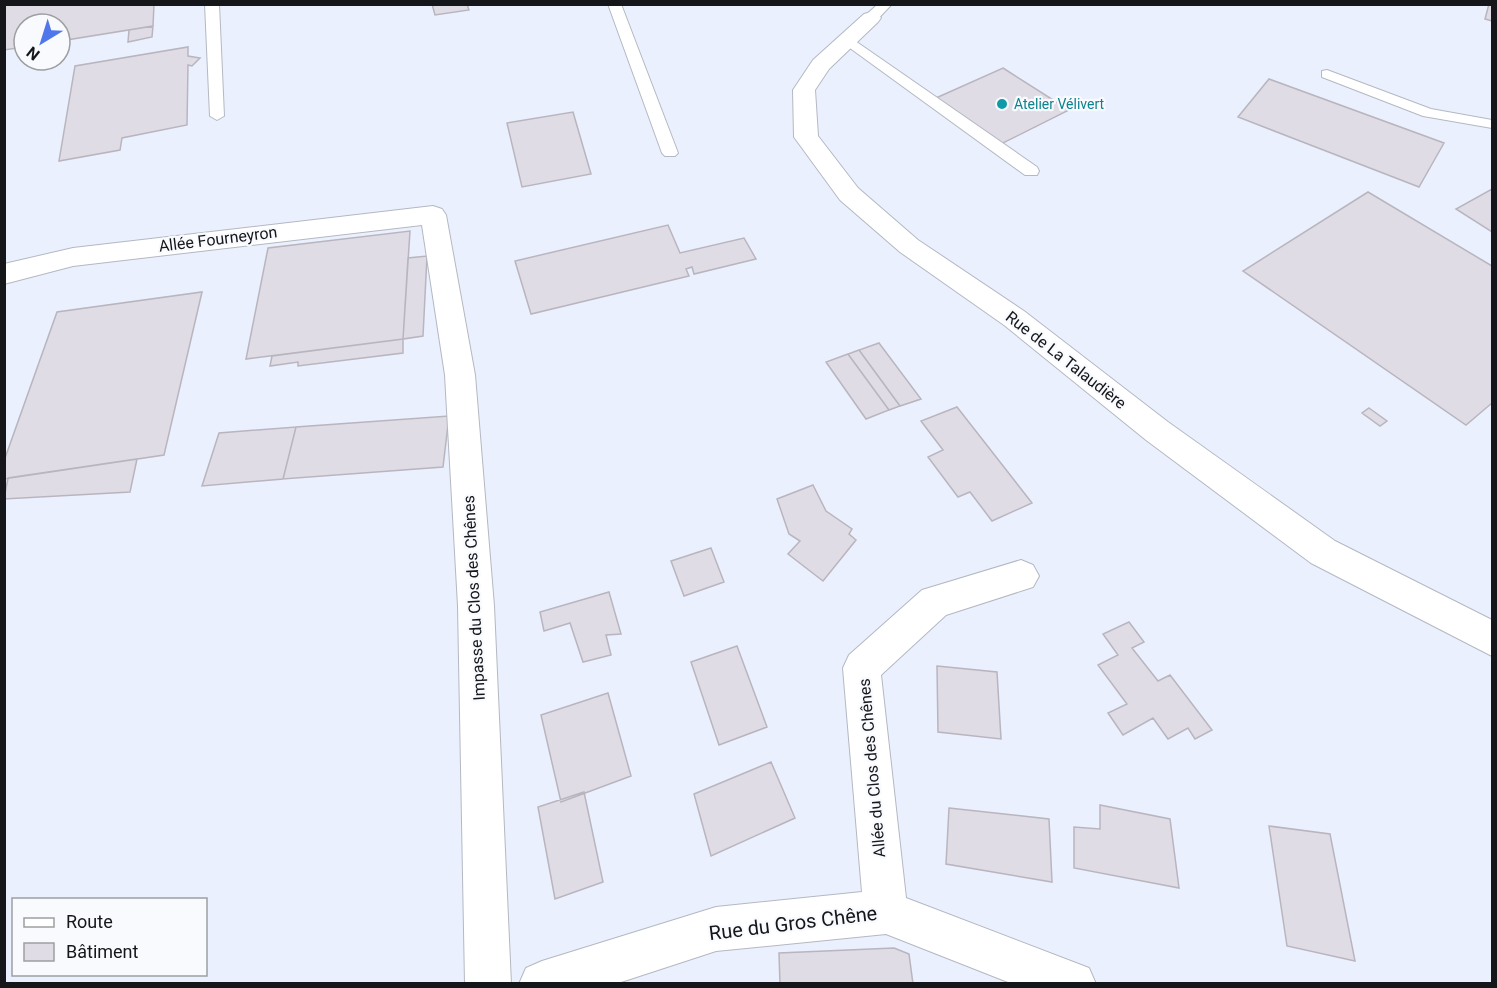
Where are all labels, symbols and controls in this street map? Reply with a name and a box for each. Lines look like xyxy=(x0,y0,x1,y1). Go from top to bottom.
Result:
north arrow xyxy=(12,12,72,72)
text: N xyxy=(23,42,43,64)
place label: Atelier Vélivert xyxy=(1014,96,1105,112)
marker: Atelier Vélivert xyxy=(995,97,1009,111)
street label: Allée Fourneyron xyxy=(158,222,278,256)
street label: Rue de La Talaudière xyxy=(1002,307,1130,413)
street label: Impasse du Clos des Chênes xyxy=(459,495,489,701)
street label: Allée du Clos des Chênes xyxy=(855,678,889,858)
legend xyxy=(12,898,207,976)
street label: Rue du Gros Chêne xyxy=(707,901,879,945)
text: Route xyxy=(66,911,113,932)
text: Bâtiment xyxy=(66,941,139,962)

